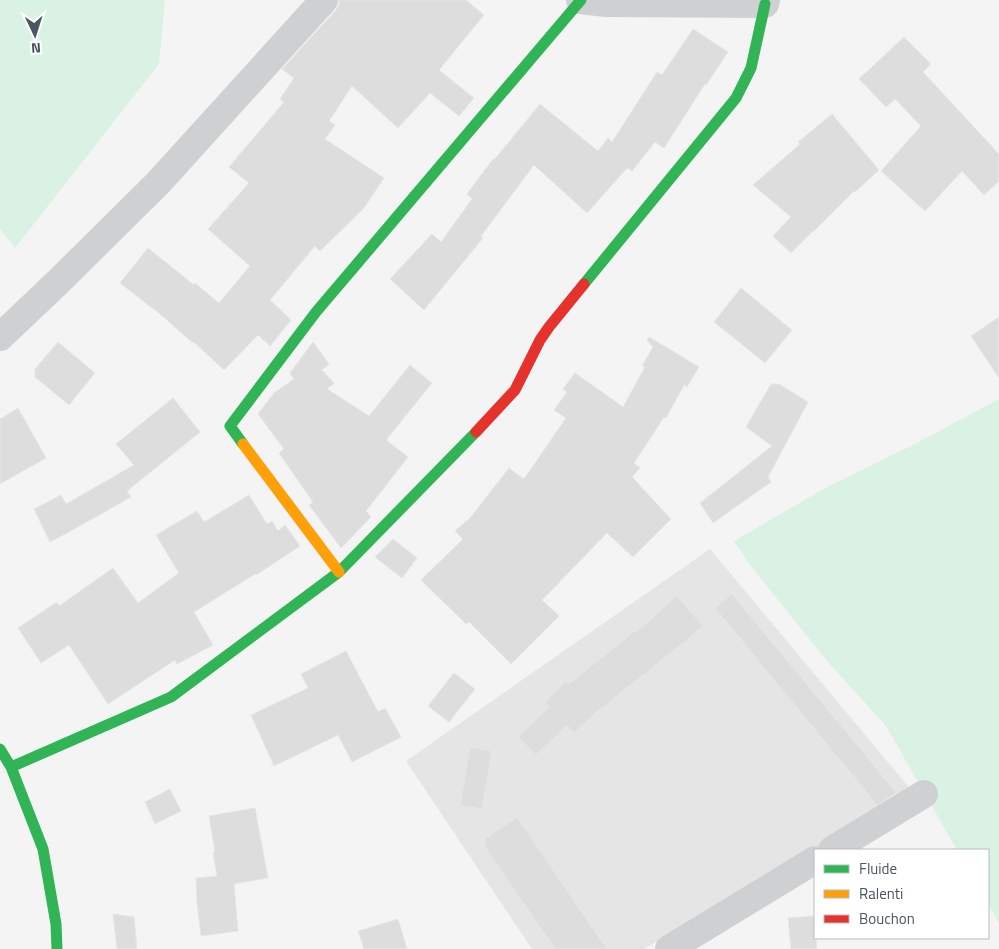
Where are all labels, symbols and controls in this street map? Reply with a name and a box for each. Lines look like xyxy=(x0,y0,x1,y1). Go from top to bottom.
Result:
north arrow xyxy=(10,10,60,60)
text: N xyxy=(30,38,42,59)
legend xyxy=(814,849,989,939)
text: Fluide xyxy=(859,857,897,880)
text: Ralenti xyxy=(859,882,903,905)
text: Bouchon xyxy=(859,907,915,930)

